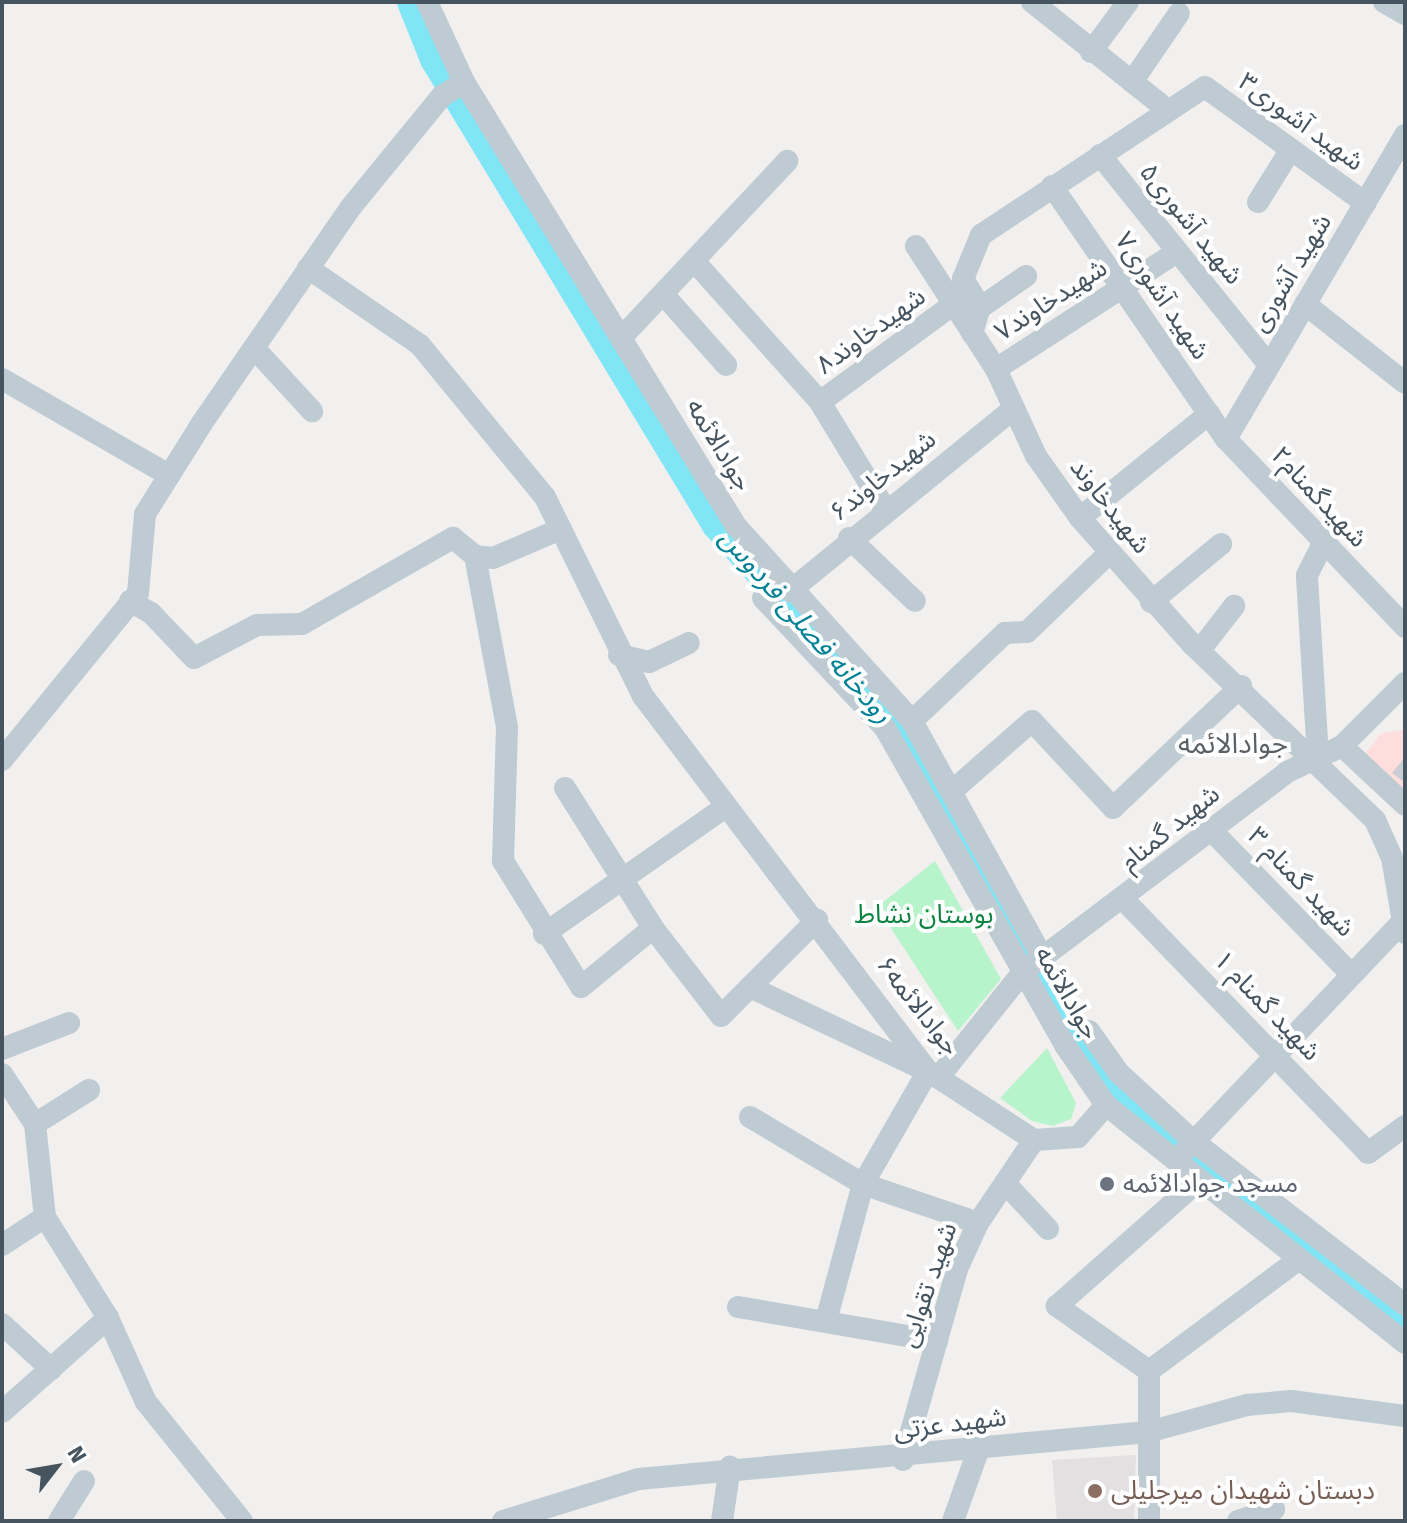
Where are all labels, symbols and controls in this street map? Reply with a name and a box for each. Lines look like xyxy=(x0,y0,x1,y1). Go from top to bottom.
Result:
street label: شهید آشوری۳ xyxy=(1232,66,1370,178)
street label: شهید آشوری۵ xyxy=(1133,157,1249,291)
street label: شهید آشوری xyxy=(1244,208,1338,338)
street label: شهید آشوری۷ xyxy=(1108,226,1216,366)
street label: شهیدخاوند۷ xyxy=(989,252,1113,348)
street label: شهیدخاوند۸ xyxy=(810,281,932,381)
street label: جوادالائمه xyxy=(679,393,759,497)
street label: شهیدخاوند۶ xyxy=(824,424,942,528)
street label: شهیدگمنام۲ xyxy=(1264,440,1374,554)
street label: شهیدخاوند xyxy=(1063,452,1157,560)
water label: رودخانه فصلی فردوس xyxy=(712,522,900,730)
district label: جوادالائمه xyxy=(1178,727,1288,761)
street label: شهید گمنام xyxy=(1114,778,1226,878)
street label: شهید گمنام ۳ xyxy=(1241,821,1361,943)
park label: بوستان نشاط xyxy=(855,899,993,931)
street label: جوادالائمه xyxy=(1028,941,1106,1045)
street label: شهید گمنام ۱ xyxy=(1207,945,1327,1067)
street label: جوادالائمه۶ xyxy=(870,950,966,1062)
place label: مسجد جوادالائمه xyxy=(1123,1168,1298,1200)
marker: مسجد جوادالائمه xyxy=(1098,1175,1116,1193)
street label: شهید تقوایی xyxy=(892,1218,964,1352)
street label: شهید عزتی xyxy=(892,1402,1008,1446)
north arrow xyxy=(16,1427,96,1507)
text: N xyxy=(62,1441,92,1468)
place label: دبستان شهیدان میرجلیلی xyxy=(1111,1475,1375,1507)
marker: دبستان شهیدان میرجلیلی xyxy=(1086,1482,1104,1500)

